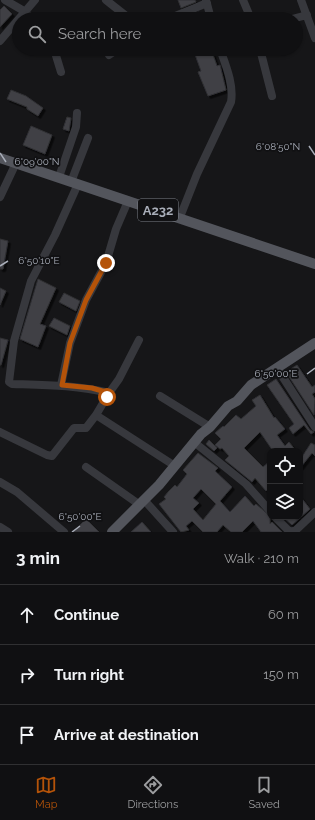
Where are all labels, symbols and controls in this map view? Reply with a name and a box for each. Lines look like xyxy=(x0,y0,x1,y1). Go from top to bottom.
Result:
search box xyxy=(12,12,303,56)
icon: search xyxy=(26,23,48,45)
text: Search here xyxy=(58,25,141,43)
text: 6°08'50"N xyxy=(256,141,300,152)
text: 6°09'00"N xyxy=(14,156,60,167)
road number: A232 xyxy=(138,199,178,221)
route end xyxy=(97,254,115,272)
text: 6°50'10"E xyxy=(18,255,60,266)
text: 6°50'00"E xyxy=(254,368,298,379)
route start xyxy=(98,388,116,406)
map controls xyxy=(267,448,303,520)
button: locate xyxy=(267,448,303,484)
button: layers xyxy=(267,484,303,520)
text: 6°50'00"E xyxy=(58,511,102,522)
text: 3 min xyxy=(16,548,60,568)
text: Walk · 210 m xyxy=(224,551,299,566)
icon: ahead xyxy=(16,604,38,626)
text: Continue xyxy=(54,606,119,624)
text: 60 m xyxy=(268,607,299,622)
icon: right xyxy=(16,664,38,686)
text: Turn right xyxy=(54,666,124,684)
text: 150 m xyxy=(263,667,299,682)
icon: arrive xyxy=(16,724,38,746)
text: Arrive at destination xyxy=(54,726,199,744)
tab: Map xyxy=(35,774,57,811)
tab: Directions xyxy=(128,774,178,811)
tab: Saved xyxy=(248,774,280,811)

